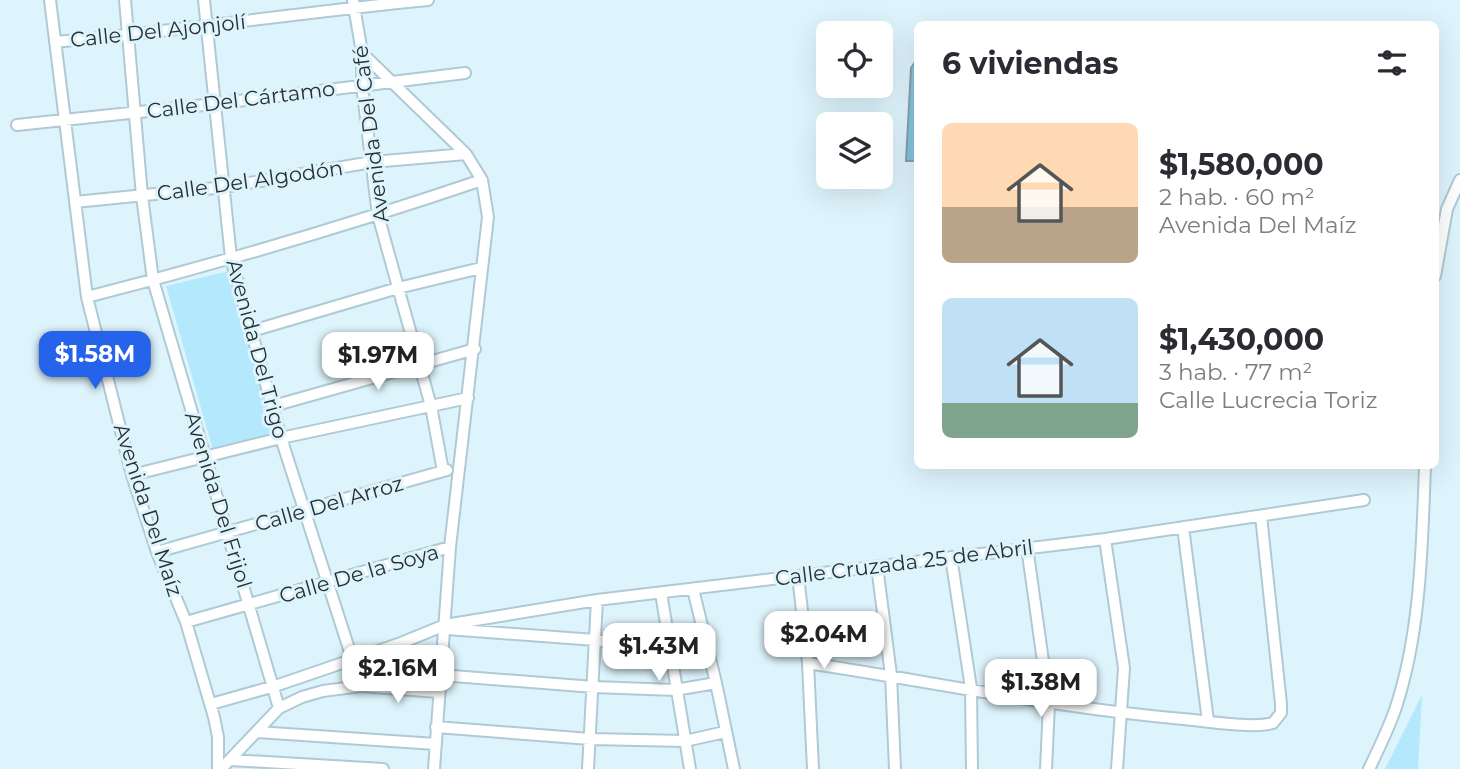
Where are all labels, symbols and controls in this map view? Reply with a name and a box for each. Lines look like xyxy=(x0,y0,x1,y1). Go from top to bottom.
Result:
street label: Calle Del Ajonjolí xyxy=(69,9,248,52)
map controls xyxy=(816,21,893,189)
button: locate xyxy=(816,21,893,98)
street label: Avenida Del Café xyxy=(347,44,394,224)
icon: filters xyxy=(1373,44,1411,82)
text: 6 viviendas xyxy=(942,45,1119,82)
street label: Calle Del Cártamo xyxy=(145,76,337,123)
button: layers xyxy=(816,112,893,189)
text: $1,580,000 xyxy=(1159,146,1324,183)
icon: home xyxy=(998,151,1082,235)
street label: Calle Del Algodón xyxy=(155,155,345,206)
text: 2 hab. · 60 m² xyxy=(1159,183,1315,211)
text: Avenida Del Maíz xyxy=(1159,211,1356,239)
street label: Avenida Del Trigo xyxy=(222,256,293,441)
text: $1,430,000 xyxy=(1159,321,1324,358)
icon: home xyxy=(998,326,1082,410)
pin: $1.58M xyxy=(38,332,152,391)
pin: $1.97M xyxy=(321,332,435,392)
text: $1.58M xyxy=(55,340,135,368)
text: $1.97M xyxy=(338,341,418,369)
text: 3 hab. · 77 m² xyxy=(1159,358,1313,386)
text: Calle Lucrecia Toriz xyxy=(1159,386,1378,414)
street label: Avenida Del Frijol xyxy=(180,409,257,591)
street label: Avenida Del Maíz xyxy=(109,420,188,599)
street label: Calle Del Arroz xyxy=(252,470,406,537)
street label: Calle Cruzada 25 de Abril xyxy=(773,534,1034,591)
street label: Calle De la Soya xyxy=(276,539,442,608)
pin: $2.04M xyxy=(767,612,881,671)
text: $2.04M xyxy=(780,620,868,648)
pin: $1.43M xyxy=(602,624,716,683)
text: $1.43M xyxy=(619,632,699,660)
pin: $2.16M xyxy=(341,646,455,705)
text: $2.16M xyxy=(358,654,438,682)
pin: $1.38M xyxy=(984,660,1098,719)
text: $1.38M xyxy=(1001,668,1081,696)

